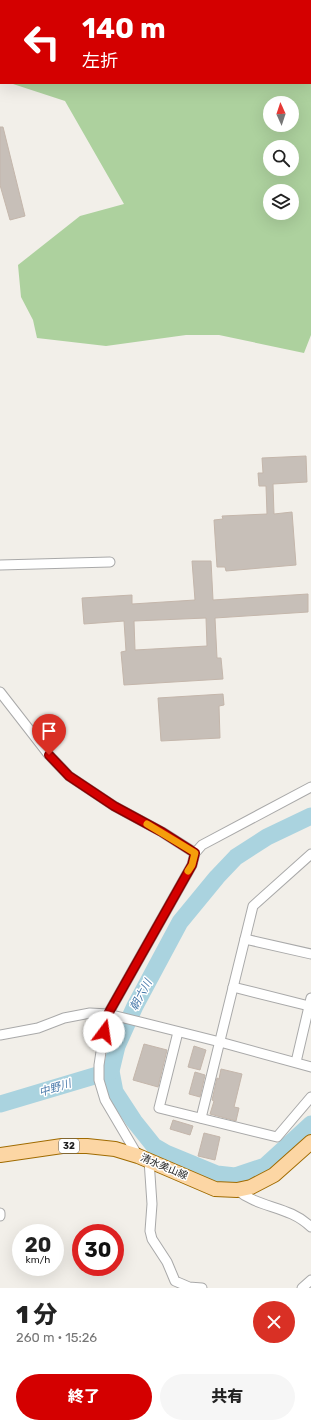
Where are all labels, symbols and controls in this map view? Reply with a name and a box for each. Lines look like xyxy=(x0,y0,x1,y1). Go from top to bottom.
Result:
text: 140 m xyxy=(82,12,166,45)
icon: left xyxy=(16,16,68,68)
text: 左折 xyxy=(82,50,118,72)
north arrow xyxy=(263,96,299,132)
map controls xyxy=(263,96,299,220)
button: search xyxy=(263,140,299,176)
button: layers xyxy=(263,184,299,220)
pin xyxy=(32,714,66,755)
icon: arrive xyxy=(38,720,60,742)
water label: 朝六川 xyxy=(128,976,155,1013)
position arrow xyxy=(83,1011,125,1053)
water label: 中野川 xyxy=(37,1077,74,1099)
road number: 32 xyxy=(59,1139,79,1153)
street label: 清水美山線 xyxy=(139,1152,189,1182)
speed limit sign: 30 xyxy=(72,1224,124,1276)
text: 20 xyxy=(25,1233,51,1257)
text: km/h xyxy=(26,1254,50,1266)
text: 1 分 xyxy=(16,1301,57,1329)
button: close xyxy=(253,1301,295,1343)
text: 260 m · 15:26 xyxy=(16,1330,97,1345)
button: 終了 xyxy=(16,1374,152,1420)
button: 共有 xyxy=(160,1374,295,1420)

